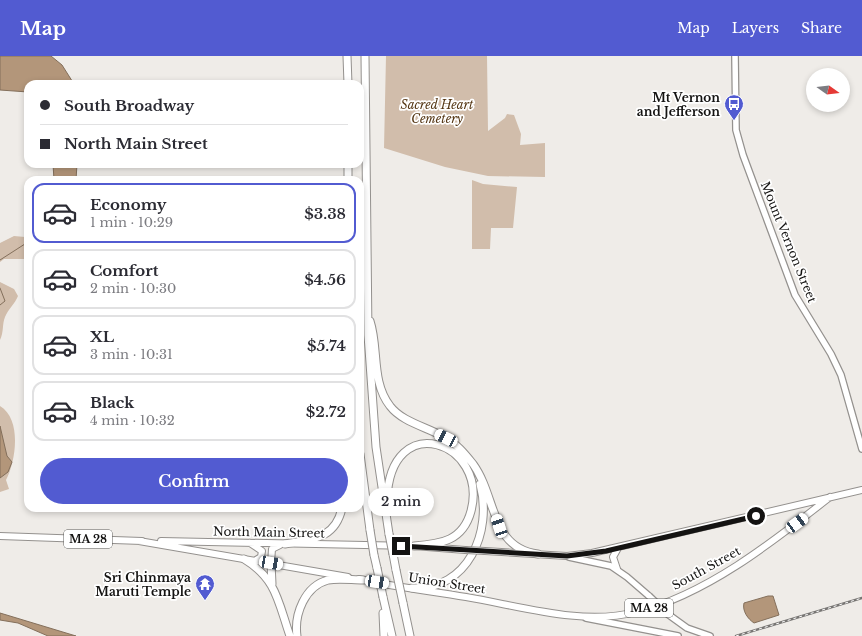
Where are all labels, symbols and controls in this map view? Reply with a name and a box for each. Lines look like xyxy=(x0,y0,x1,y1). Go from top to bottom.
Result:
text: Map xyxy=(20,17,66,40)
text: Map xyxy=(677,19,710,37)
text: Layers xyxy=(732,19,779,37)
text: Share xyxy=(801,19,842,37)
north arrow xyxy=(806,68,850,112)
map controls xyxy=(806,68,850,112)
place label: Mt Vernon and Jefferson xyxy=(637,90,720,119)
bus stop icon: Mt Vernon and Jefferson xyxy=(723,93,745,121)
text: South Broadway xyxy=(64,96,194,115)
park label: Sacred Heart Cemetery xyxy=(401,97,474,126)
text: North Main Street xyxy=(64,134,208,153)
street label: Mount Vernon Street xyxy=(758,179,820,305)
icon: car xyxy=(42,195,78,231)
text: Economy xyxy=(90,195,167,214)
text: $3.38 xyxy=(304,204,346,223)
text: 1 min · 10:29 xyxy=(90,214,173,231)
icon: car xyxy=(42,261,78,297)
text: Comfort xyxy=(90,261,158,280)
text: $4.56 xyxy=(304,270,346,289)
text: 2 min · 10:30 xyxy=(90,280,176,297)
icon: car xyxy=(42,327,78,363)
text: XL xyxy=(90,327,114,346)
text: $5.74 xyxy=(307,336,346,355)
text: 3 min · 10:31 xyxy=(90,346,173,363)
icon: car xyxy=(42,393,78,429)
text: Black xyxy=(90,393,134,412)
text: $2.72 xyxy=(306,402,346,421)
text: 4 min · 10:32 xyxy=(90,412,175,429)
car xyxy=(433,427,459,449)
button: Confirm xyxy=(40,458,348,504)
callout: 2 min xyxy=(368,488,434,516)
text: 2 min xyxy=(381,493,421,510)
route start xyxy=(747,507,765,525)
car xyxy=(784,511,810,535)
car xyxy=(490,513,508,539)
street label: North Main Street xyxy=(213,524,326,540)
road number: MA 28 xyxy=(64,530,112,548)
route end xyxy=(392,537,410,555)
street label: South Street xyxy=(669,543,743,593)
car xyxy=(258,555,284,571)
street label: Union Street xyxy=(407,569,487,597)
place label: Sri Chinmaya Maruti Temple xyxy=(95,570,191,599)
temple icon: Sri Chinmaya Maruti Temple xyxy=(194,573,216,601)
car xyxy=(364,574,390,590)
road number: MA 28 xyxy=(625,599,673,617)

